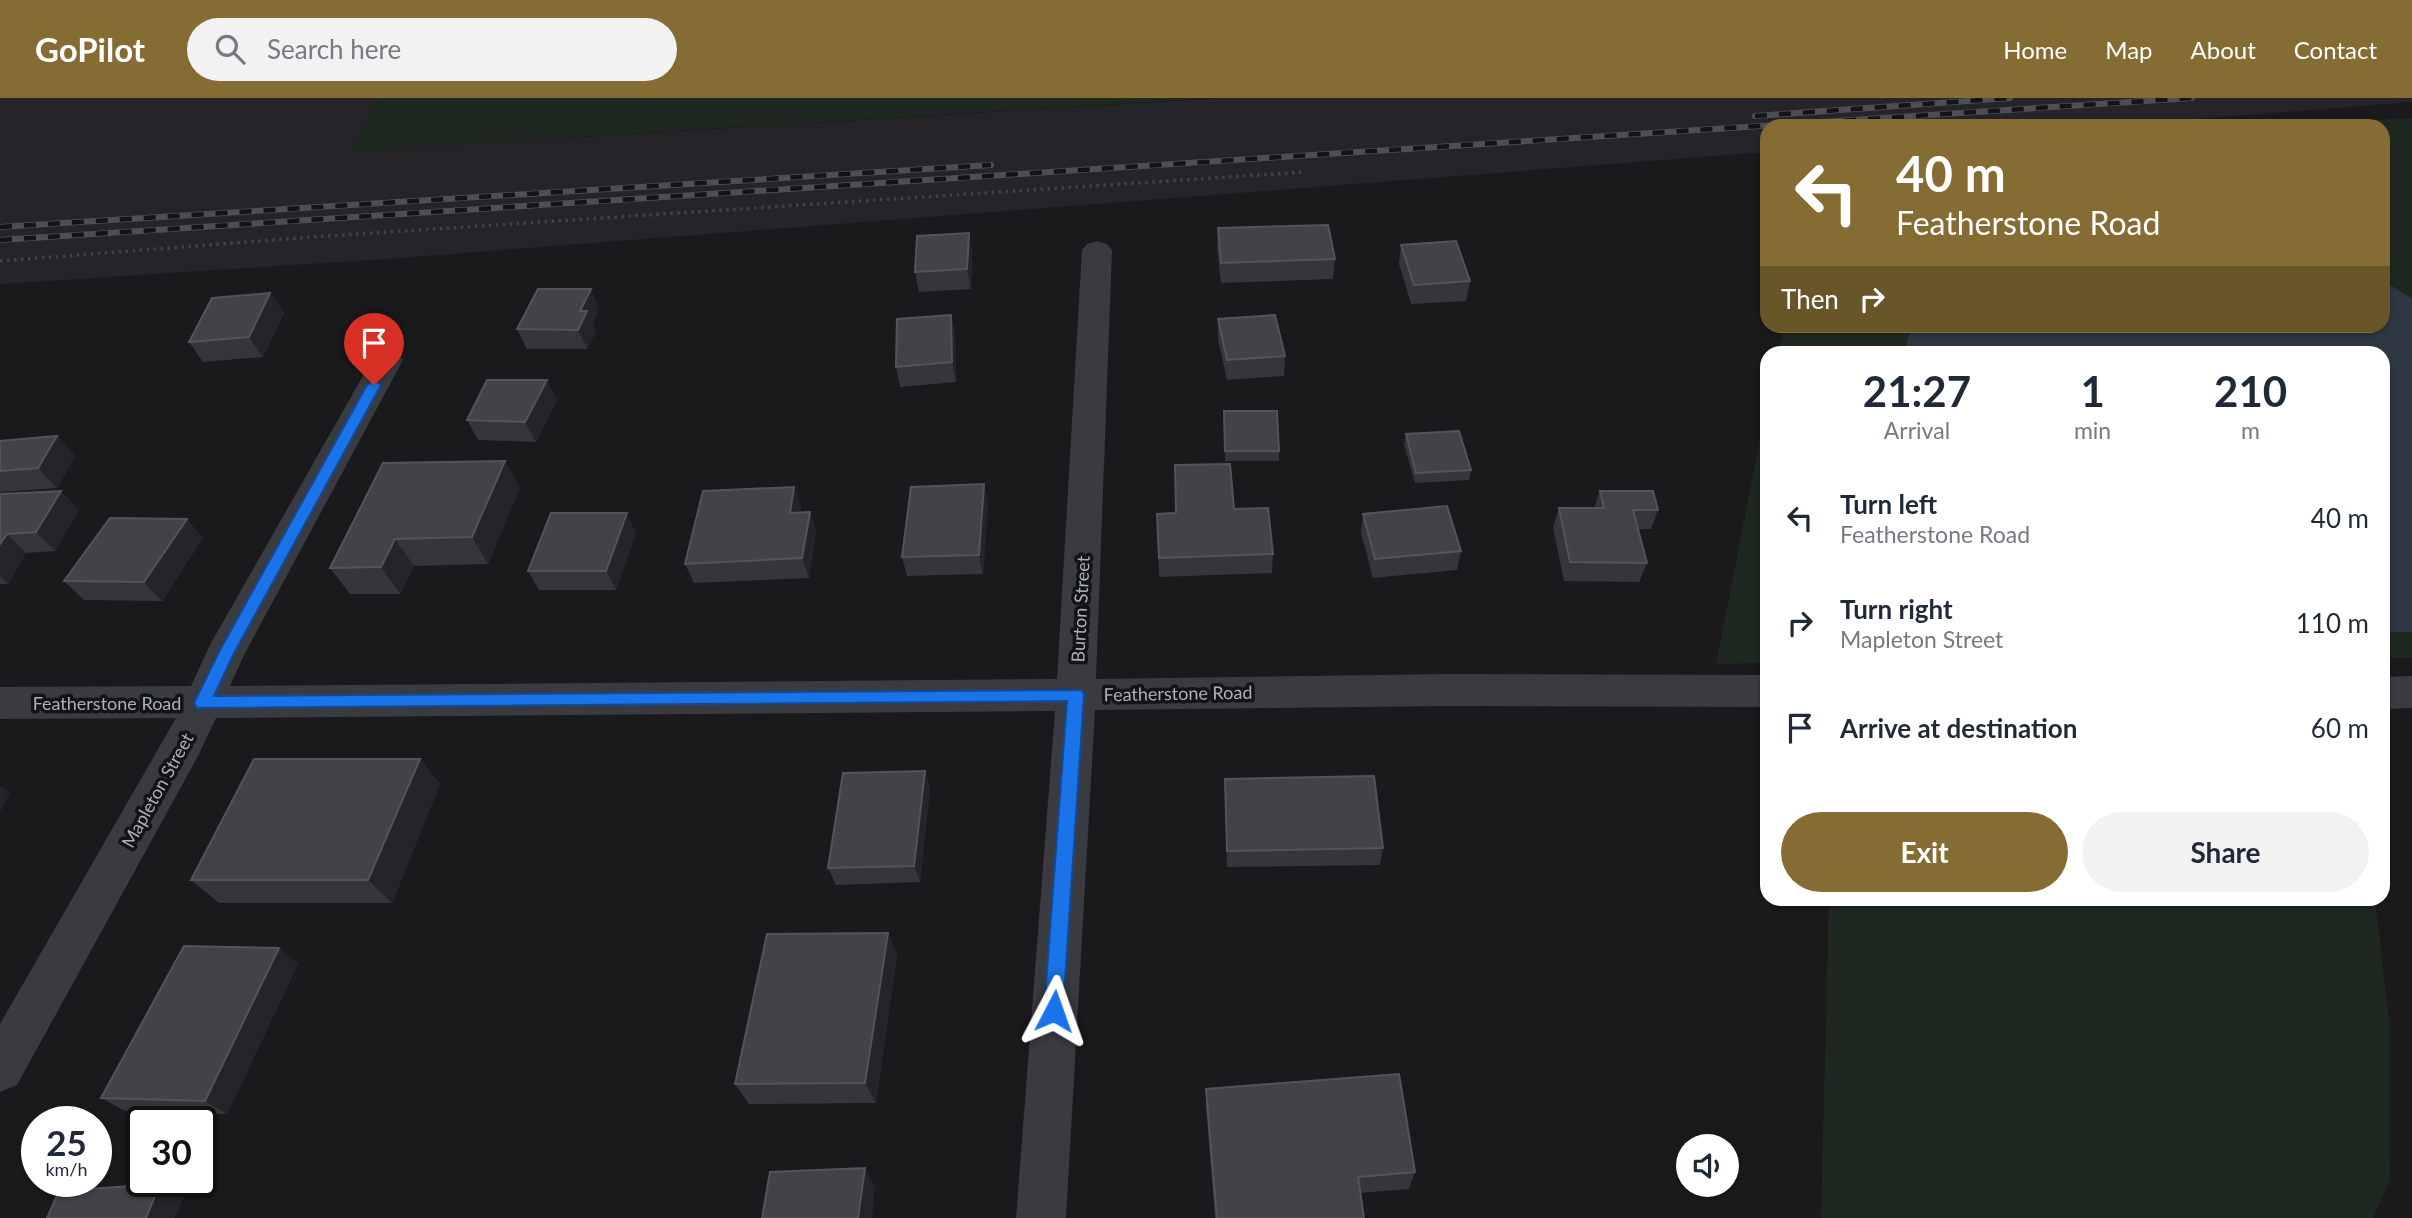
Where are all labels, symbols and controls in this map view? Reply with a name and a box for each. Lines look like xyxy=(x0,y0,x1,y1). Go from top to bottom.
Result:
search box xyxy=(187,18,677,81)
text: GoPilot xyxy=(35,29,145,69)
icon: search xyxy=(211,30,249,68)
text: Search here xyxy=(267,33,401,65)
text: Home xyxy=(2003,35,2067,64)
text: Map xyxy=(2105,35,2153,64)
text: About xyxy=(2191,35,2256,64)
text: Contact xyxy=(2294,35,2377,64)
text: 40 m xyxy=(1896,144,2006,202)
icon: left xyxy=(1781,147,1872,238)
text: Featherstone Road xyxy=(1896,203,2160,242)
icon: right xyxy=(1853,280,1891,318)
text: Then xyxy=(1781,283,1839,315)
pin xyxy=(344,313,404,385)
icon: arrive xyxy=(355,324,393,362)
text: 21:27 xyxy=(1863,366,1971,416)
text: 1 xyxy=(2080,366,2105,416)
text: 210 xyxy=(2214,366,2287,416)
text: Arrival xyxy=(1884,416,1950,444)
text: min xyxy=(2074,416,2111,444)
text: m xyxy=(2241,416,2260,444)
text: Turn left xyxy=(1840,488,1937,520)
icon: left xyxy=(1781,499,1819,537)
text: 40 m xyxy=(2311,502,2369,534)
text: Featherstone Road xyxy=(1840,520,2030,548)
street label: Burton Street xyxy=(1066,555,1094,663)
text: Turn right xyxy=(1840,593,1953,625)
icon: right xyxy=(1781,604,1819,642)
text: 110 m xyxy=(2296,607,2369,639)
text: Mapleton Street xyxy=(1840,625,2003,653)
street label: Featherstone Road xyxy=(1103,681,1253,705)
street label: Featherstone Road xyxy=(33,692,181,714)
icon: arrive xyxy=(1781,709,1819,747)
text: Arrive at destination xyxy=(1840,712,2077,744)
text: 60 m xyxy=(2311,712,2369,744)
street label: Mapleton Street xyxy=(116,728,198,851)
button: Exit xyxy=(1781,812,2068,892)
button: Share xyxy=(2082,812,2369,892)
position arrow xyxy=(1017,974,1091,1048)
speed limit sign: 30 xyxy=(126,1106,217,1197)
text: 25 xyxy=(46,1121,87,1163)
map controls xyxy=(1676,1134,1739,1197)
button: sound xyxy=(1676,1134,1739,1197)
text: km/h xyxy=(45,1158,88,1180)

